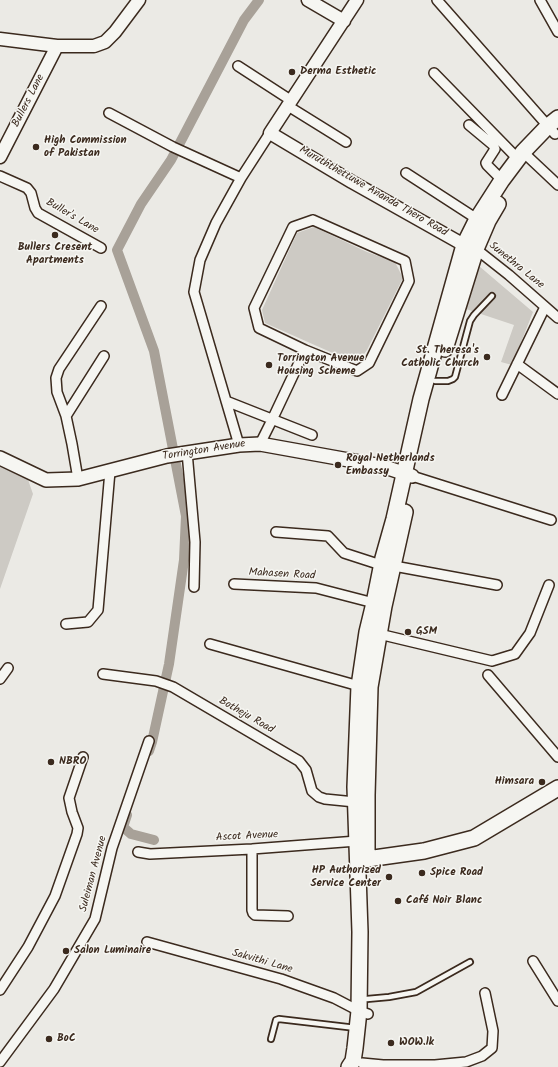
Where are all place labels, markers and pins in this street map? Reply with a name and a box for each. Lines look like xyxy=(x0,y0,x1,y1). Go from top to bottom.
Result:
place label: Derma Esthetic xyxy=(300,65,376,79)
marker: Derma Esthetic xyxy=(287,67,297,77)
place label: High Commission of Pakistan xyxy=(44,134,127,160)
marker: High Commission of Pakistan xyxy=(31,142,41,152)
marker: Bullers Cresent Apartments xyxy=(50,230,60,240)
place label: Bullers Cresent Apartments xyxy=(18,241,92,267)
place label: St. Theresa's Catholic Church xyxy=(401,344,479,370)
place label: Torrington Avenue Housing Scheme xyxy=(277,352,364,378)
marker: St. Theresa's Catholic Church xyxy=(482,352,492,362)
marker: Torrington Avenue Housing Scheme xyxy=(264,360,274,370)
place label: Royal Netherlands Embassy xyxy=(346,452,435,478)
marker: Royal Netherlands Embassy xyxy=(333,460,343,470)
place label: GSM xyxy=(416,625,437,639)
marker: GSM xyxy=(403,627,413,637)
place label: NBRO xyxy=(59,755,86,769)
marker: NBRO xyxy=(46,757,56,767)
place label: Himsara xyxy=(495,775,534,789)
marker: Himsara xyxy=(537,777,547,787)
place label: HP Authorized Service Center xyxy=(311,864,381,890)
place label: Spice Road xyxy=(430,866,483,880)
marker: Spice Road xyxy=(417,868,427,878)
marker: HP Authorized Service Center xyxy=(384,872,394,882)
place label: Café Noir Blanc xyxy=(406,894,482,908)
marker: Café Noir Blanc xyxy=(393,896,403,906)
place label: Salon Luminaire xyxy=(74,944,151,958)
marker: Salon Luminaire xyxy=(61,946,71,956)
place label: BoC xyxy=(57,1032,76,1046)
marker: BoC xyxy=(44,1034,54,1044)
place label: WOW.lk xyxy=(399,1036,434,1050)
marker: WOW.lk xyxy=(386,1038,396,1048)

